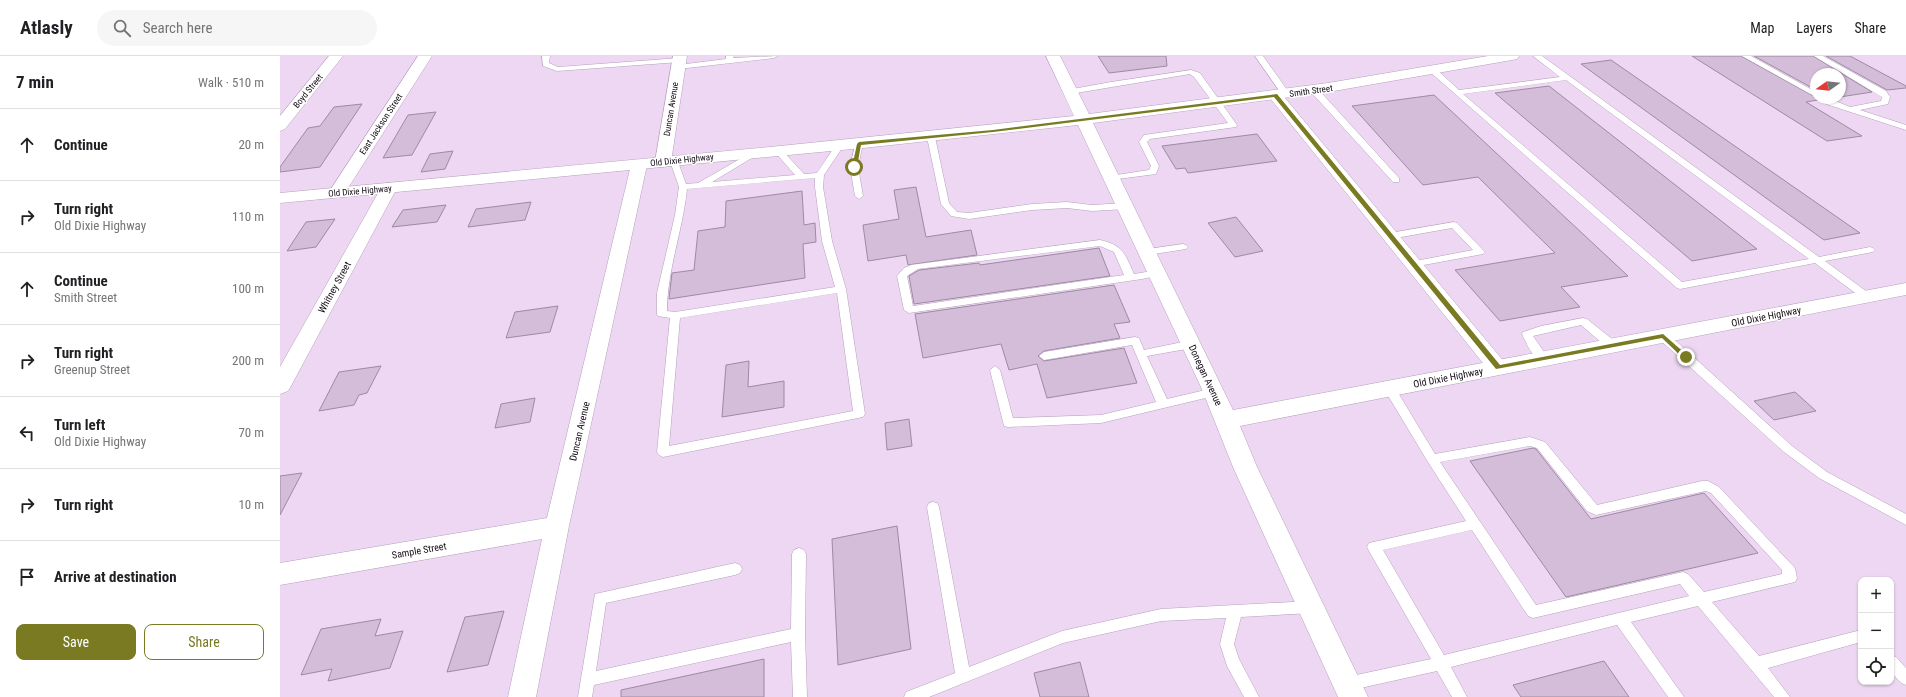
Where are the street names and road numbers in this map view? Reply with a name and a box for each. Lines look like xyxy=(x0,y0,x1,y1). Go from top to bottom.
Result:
street label: Boyd Street xyxy=(291,72,325,110)
street label: Duncan Avenue xyxy=(662,81,680,137)
street label: Smith Street xyxy=(1289,83,1334,99)
street label: East Jackson Street xyxy=(358,91,405,156)
street label: Old Dixie Highway xyxy=(650,152,714,168)
street label: Old Dixie Highway xyxy=(328,183,392,199)
street label: Whitney Street xyxy=(316,260,353,315)
street label: Old Dixie Highway xyxy=(1730,304,1802,329)
street label: Donegan Avenue xyxy=(1187,343,1225,408)
street label: Old Dixie Highway xyxy=(1412,365,1484,390)
street label: Duncan Avenue xyxy=(567,400,592,462)
street label: Sample Street xyxy=(391,540,447,561)

